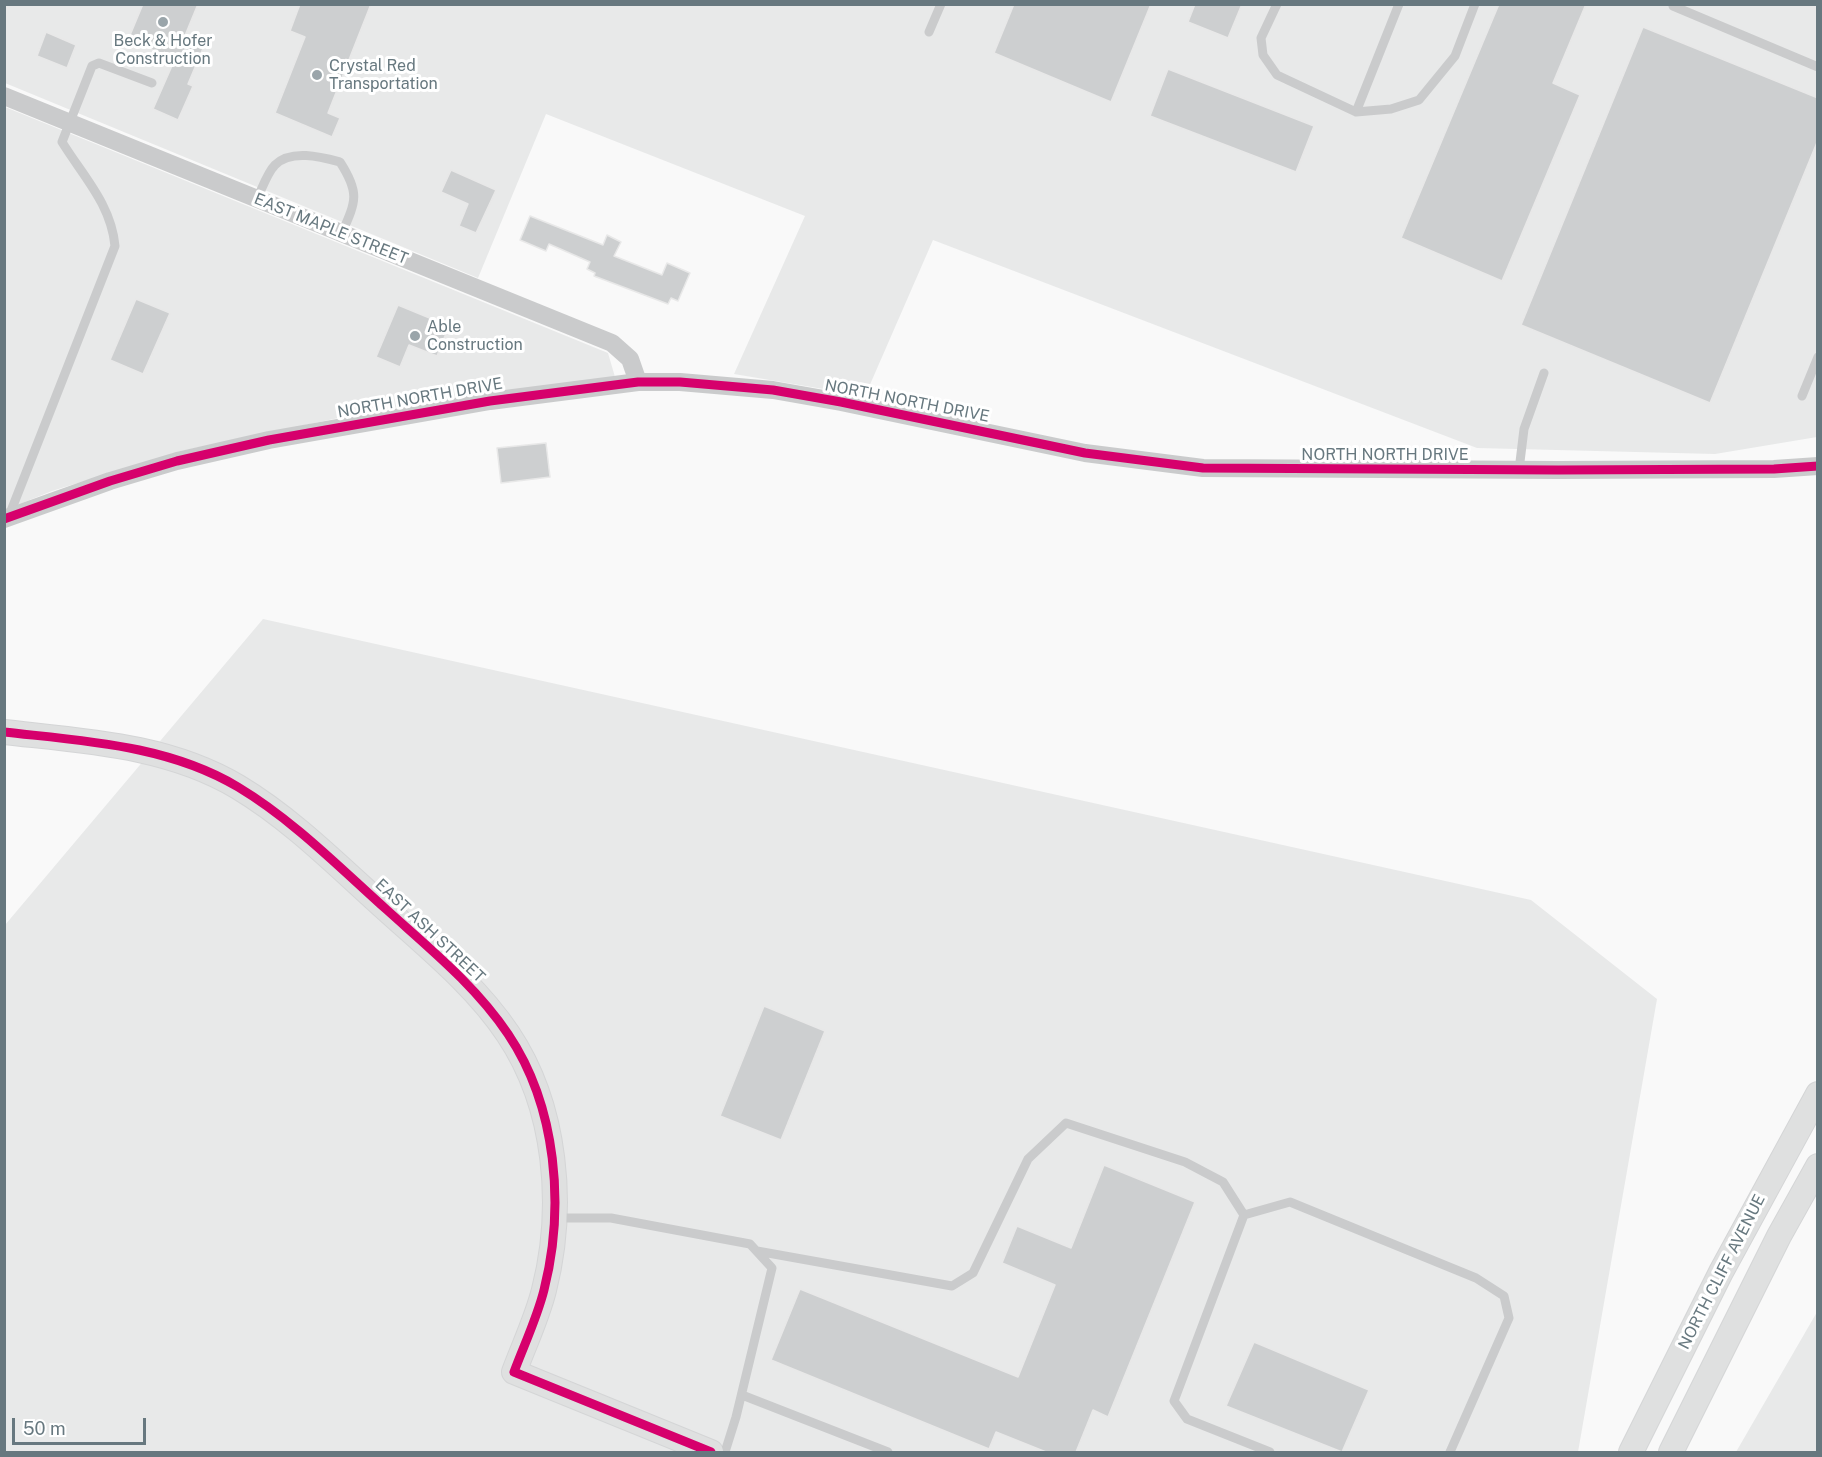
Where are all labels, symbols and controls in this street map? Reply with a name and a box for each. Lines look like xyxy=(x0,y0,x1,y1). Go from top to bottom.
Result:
marker: Beck & Hofer Construction xyxy=(156,15,170,29)
place label: Beck & Hofer Construction xyxy=(114,31,212,69)
place label: Crystal Red Transportation xyxy=(329,56,438,94)
marker: Crystal Red Transportation xyxy=(310,68,324,82)
street label: EAST MAPLE STREET xyxy=(251,189,411,269)
place label: Able Construction xyxy=(427,317,523,355)
marker: Able Construction xyxy=(408,329,422,343)
street label: NORTH NORTH DRIVE xyxy=(336,374,504,422)
street label: NORTH NORTH DRIVE xyxy=(823,376,991,426)
street label: NORTH NORTH DRIVE xyxy=(1301,445,1469,465)
street label: EAST ASH STREET xyxy=(371,875,489,987)
street label: NORTH CLIFF AVENUE xyxy=(1675,1191,1769,1353)
scale bar xyxy=(15,1406,148,1444)
text: 50 m xyxy=(23,1418,66,1439)

